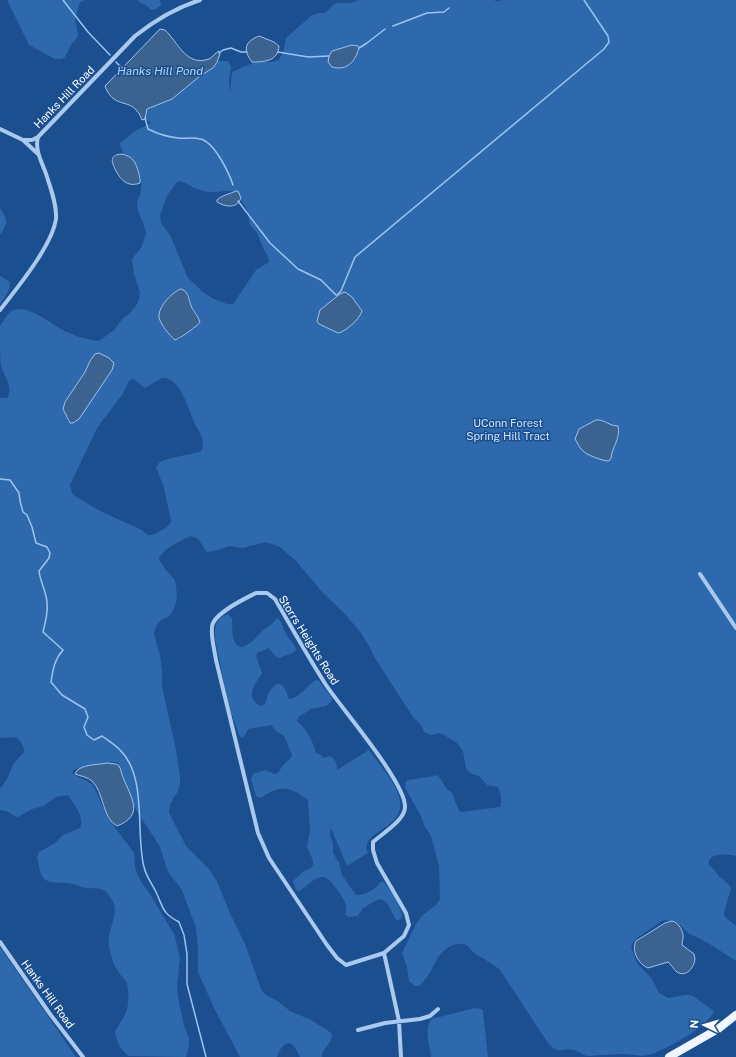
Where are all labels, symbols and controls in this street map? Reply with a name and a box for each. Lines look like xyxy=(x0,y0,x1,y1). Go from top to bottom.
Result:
street label: Hanks Hill Road xyxy=(31,64,97,130)
water label: Hanks Hill Pond xyxy=(117,64,203,78)
park label: UConn Forest Spring Hill Tract xyxy=(466,417,550,442)
street label: Storrs Heights Road xyxy=(277,593,341,687)
street label: Hanks Hill Road xyxy=(19,957,77,1031)
north arrow xyxy=(684,1005,724,1045)
text: N xyxy=(688,1019,700,1029)

